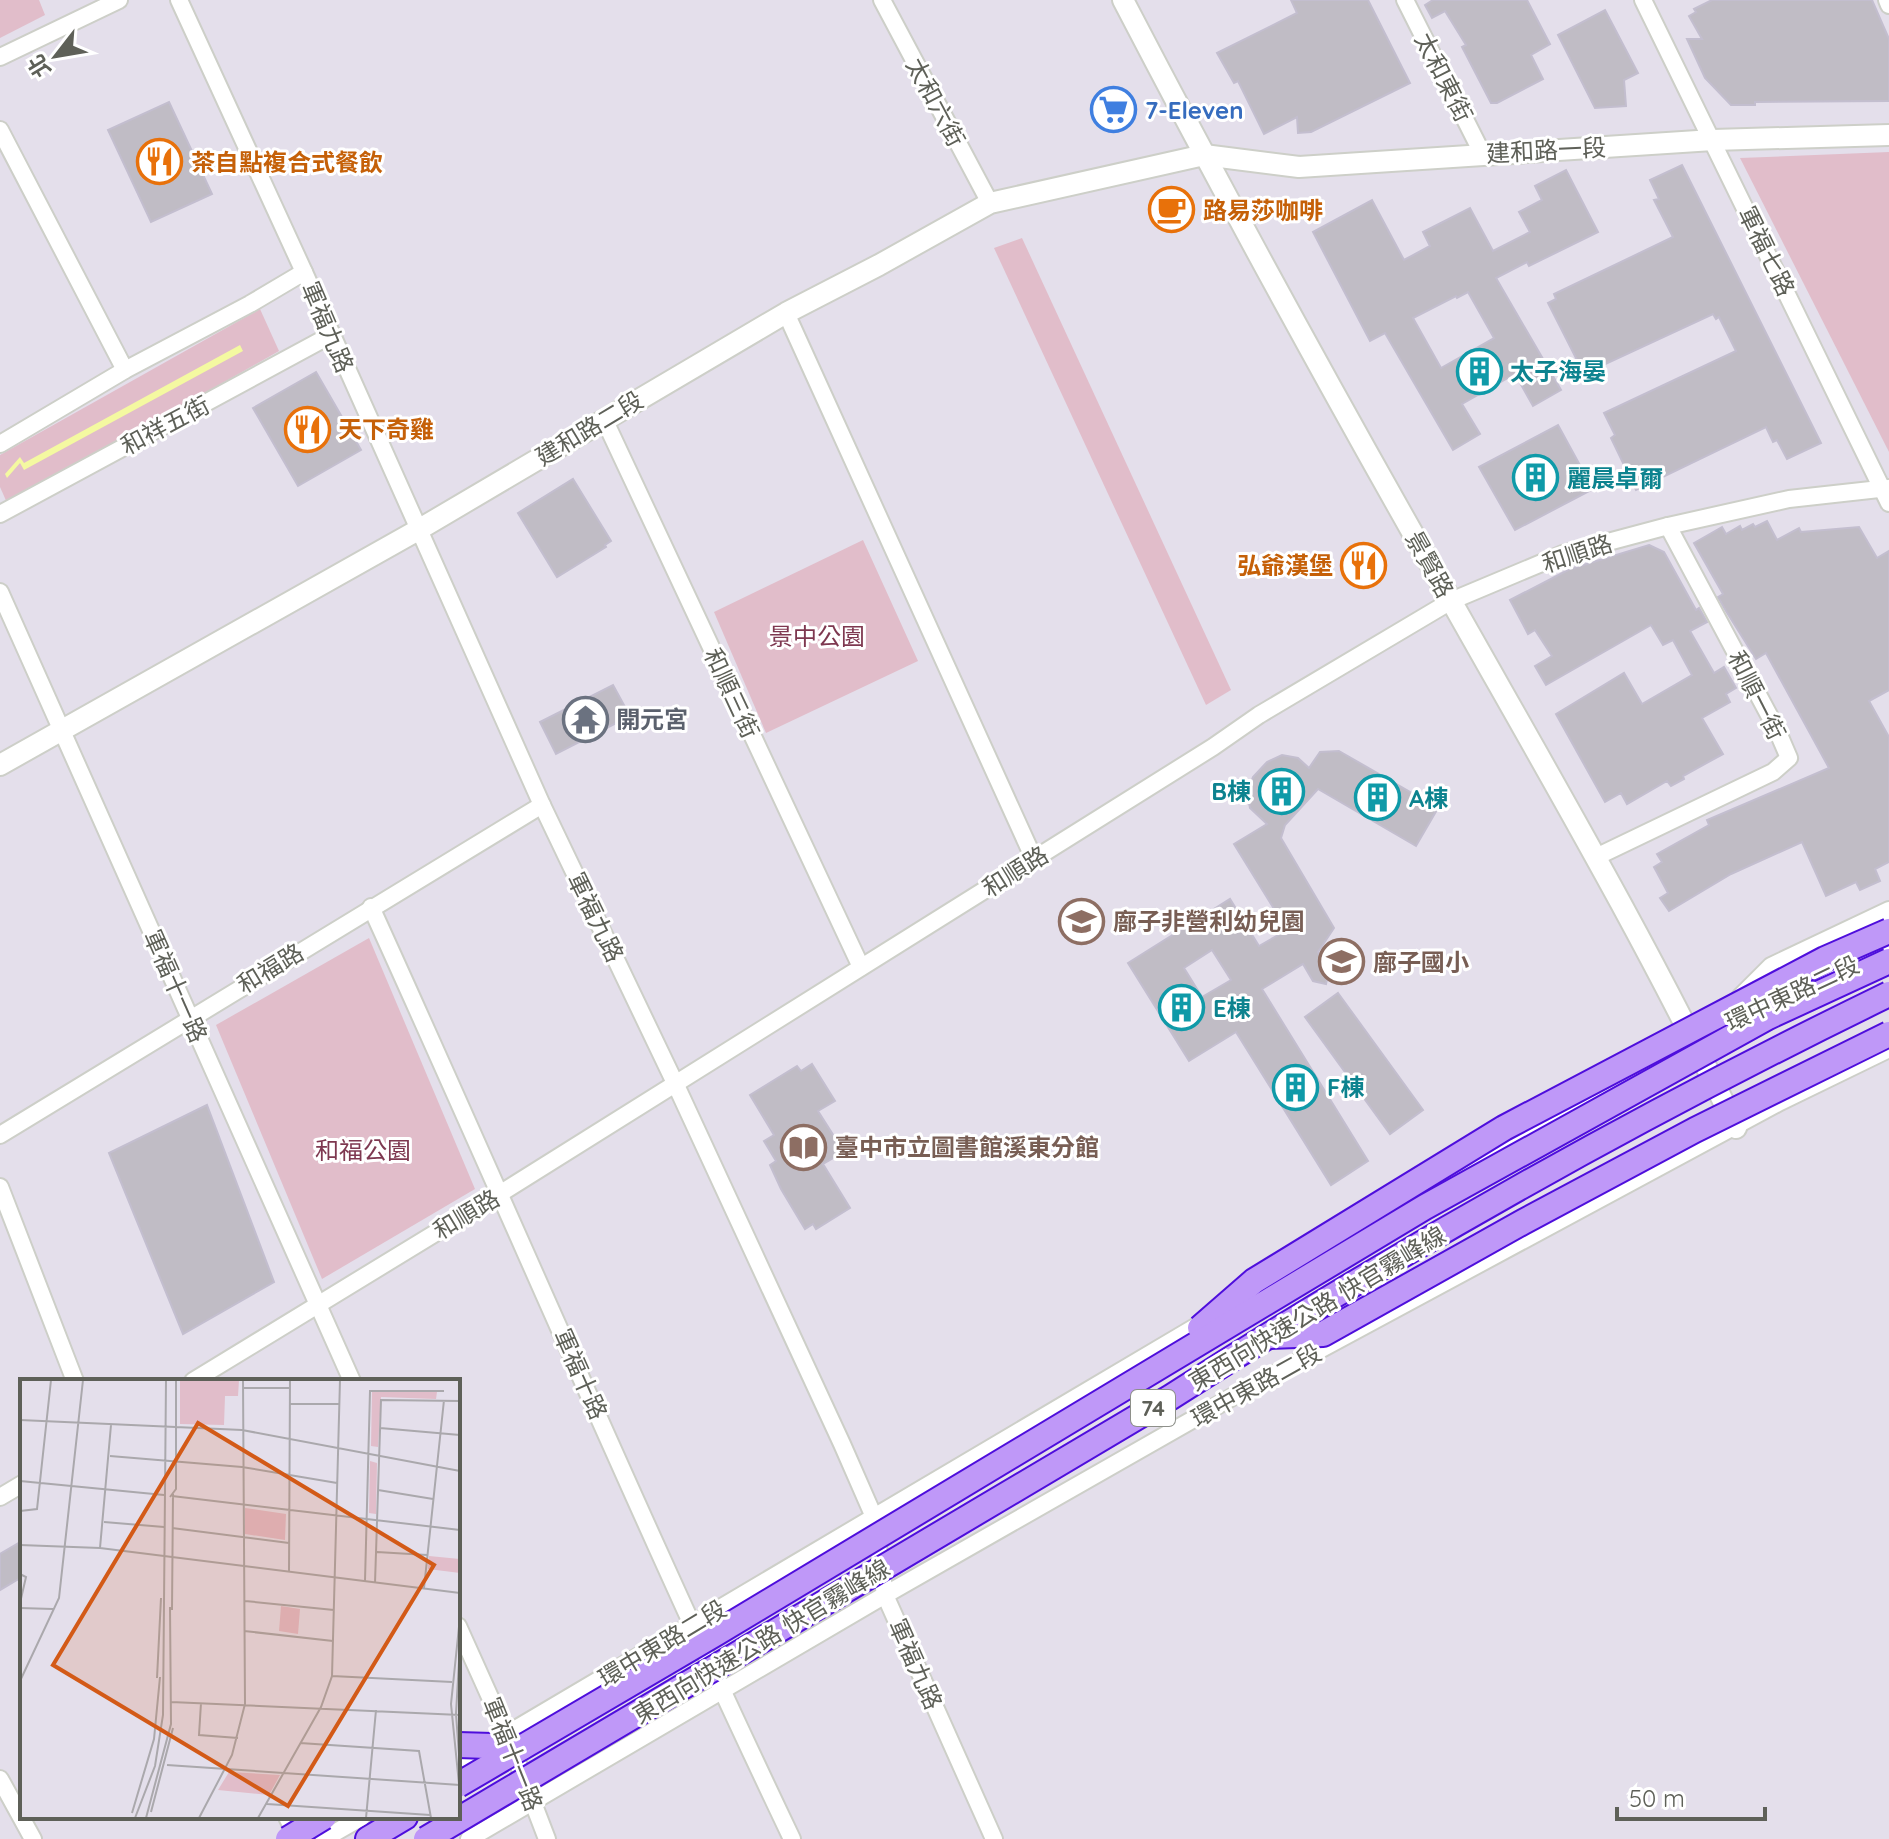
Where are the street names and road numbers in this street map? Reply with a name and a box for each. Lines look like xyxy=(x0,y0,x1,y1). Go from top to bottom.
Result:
street label: 太和東街 xyxy=(1409,27,1479,127)
street label: 太和六街 xyxy=(900,53,972,151)
street label: 建和路一段 xyxy=(1485,132,1607,168)
street label: 軍福七路 xyxy=(1732,201,1802,301)
street label: 軍福九路 xyxy=(295,277,361,377)
street label: 建和路二段 xyxy=(530,384,648,472)
street label: 和祥五街 xyxy=(116,389,214,461)
street label: 景賢路 xyxy=(1399,525,1461,603)
street label: 和順路 xyxy=(1538,528,1616,578)
street label: 和順三街 xyxy=(698,643,766,743)
street label: 和順一街 xyxy=(1722,645,1792,745)
street label: 和順路 xyxy=(977,839,1053,903)
street label: 軍福九路 xyxy=(561,867,631,967)
street label: 軍福十一路 xyxy=(138,925,214,1047)
street label: 和福路 xyxy=(231,937,309,999)
street label: 環中東路二段 xyxy=(1720,949,1864,1037)
street label: 和順路 xyxy=(427,1183,505,1245)
street label: 東西向快速公路 快官霧峰線 xyxy=(1183,1219,1451,1397)
street label: 軍福十路 xyxy=(548,1324,614,1424)
street label: 環中東路二段 xyxy=(1186,1337,1326,1433)
road number: 74 xyxy=(1131,1390,1175,1426)
street label: 東西向快速公路 快官霧峰線 xyxy=(627,1552,895,1730)
street label: 環中東路二段 xyxy=(593,1593,731,1693)
street label: 軍福九路 xyxy=(883,1614,949,1714)
street label: 軍福十一路 xyxy=(477,1693,549,1815)

